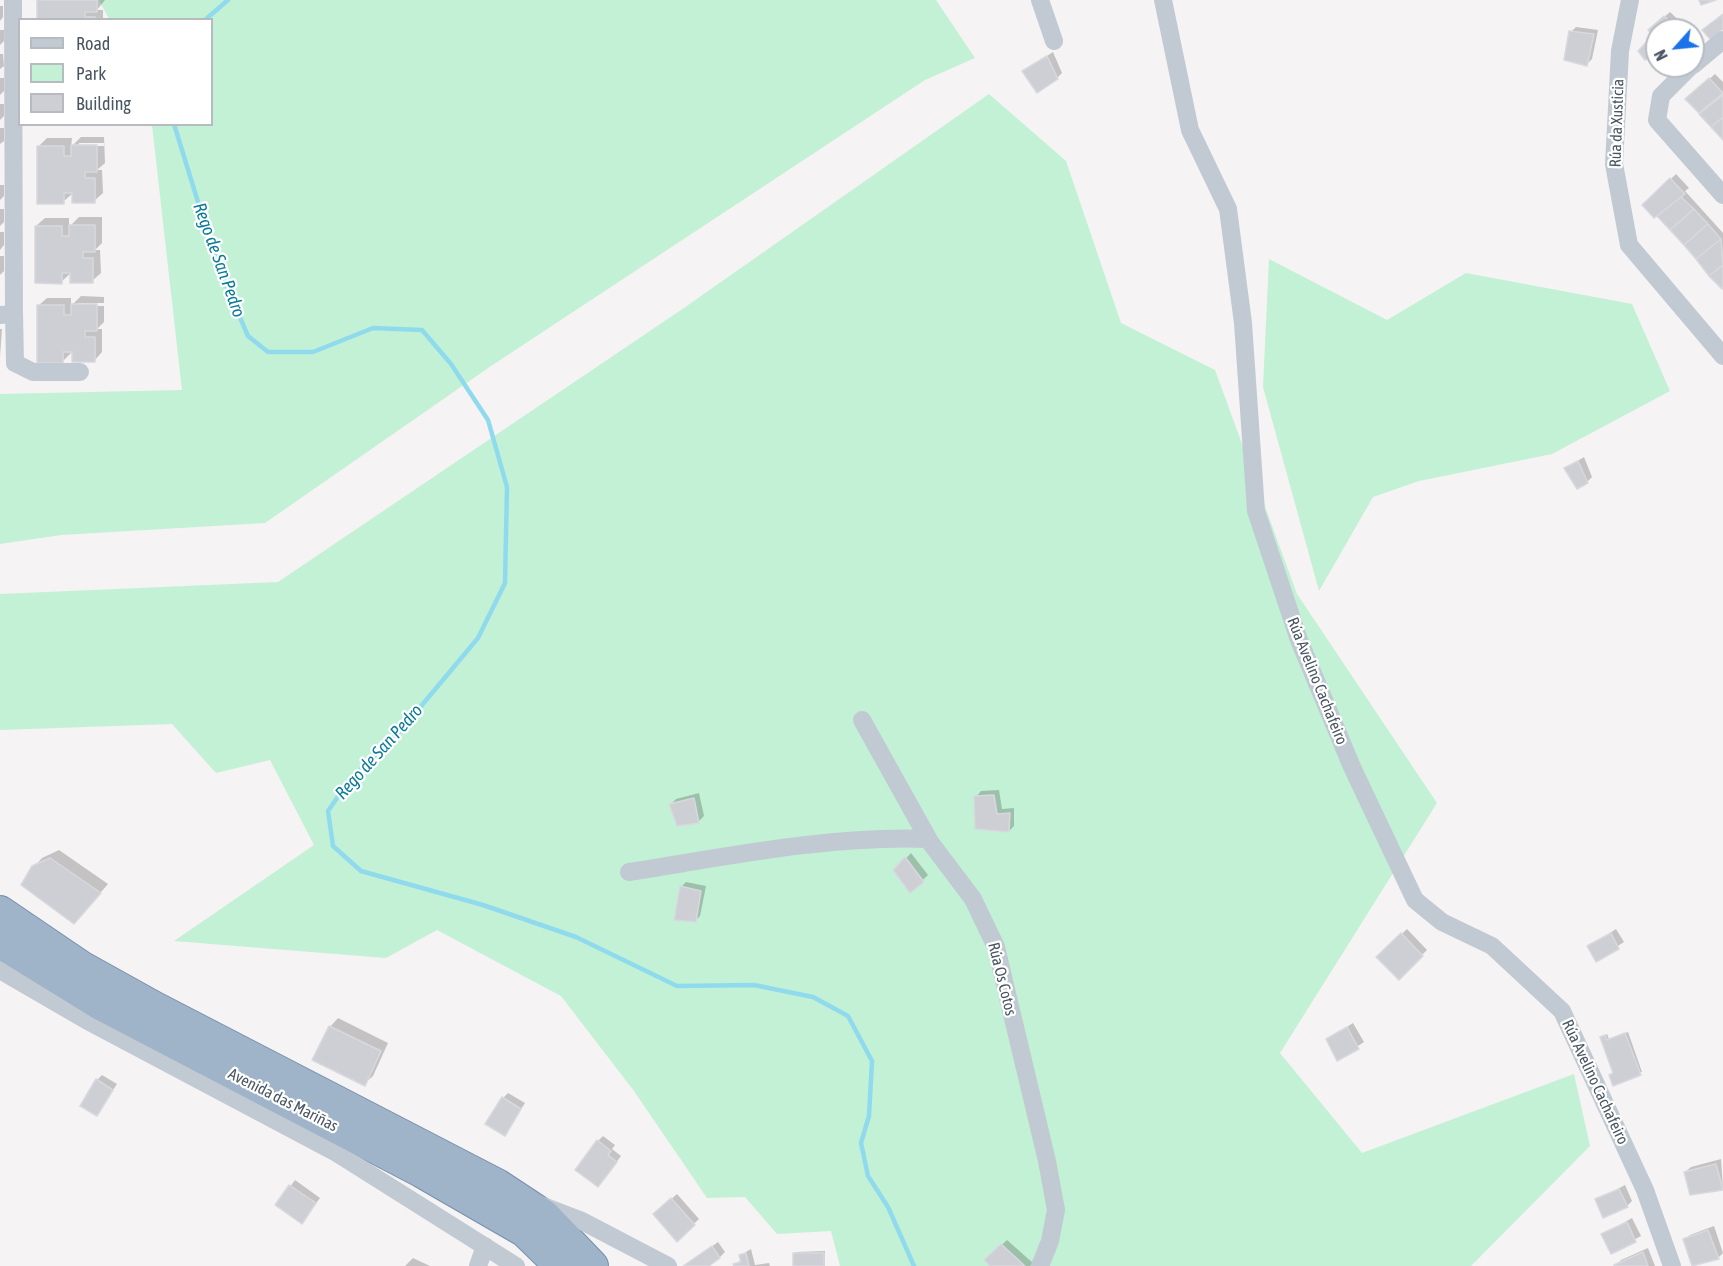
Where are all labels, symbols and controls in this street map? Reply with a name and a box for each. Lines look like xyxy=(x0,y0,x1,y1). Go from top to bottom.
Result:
legend xyxy=(18,18,213,126)
north arrow xyxy=(1645,18,1705,78)
text: Road xyxy=(76,33,110,54)
text: N xyxy=(1651,47,1671,64)
text: Park xyxy=(76,63,106,84)
street label: Rúa da Xusticia xyxy=(1606,78,1628,168)
text: Building xyxy=(76,93,131,114)
water label: Rego de San Pedro xyxy=(188,200,250,320)
street label: Rúa Avelino Cachafeiro xyxy=(1283,615,1351,747)
water label: Rego de San Pedro xyxy=(331,700,427,804)
street label: Rúa Os Cotos xyxy=(984,940,1020,1018)
street label: Rúa Avelino Cachafeiro xyxy=(1558,1016,1632,1148)
street label: Avenida das Mariñas xyxy=(225,1064,341,1136)

